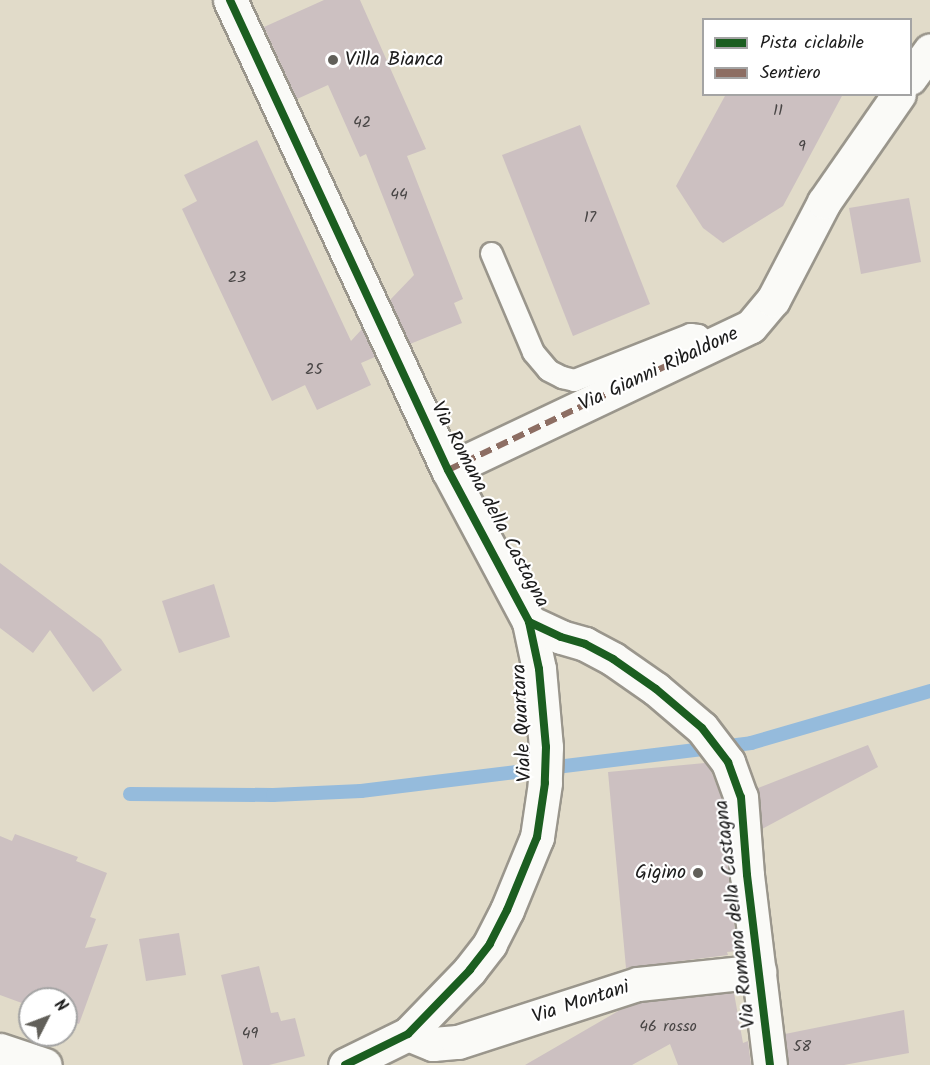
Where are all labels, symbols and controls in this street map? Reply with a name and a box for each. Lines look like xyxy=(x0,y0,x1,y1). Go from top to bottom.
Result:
legend xyxy=(702,18,912,96)
text: Pista ciclabile xyxy=(760,29,864,58)
place label: Villa Bianca xyxy=(345,48,443,72)
marker: Villa Bianca xyxy=(326,53,340,67)
text: Sentiero xyxy=(760,59,821,88)
house number: 11 xyxy=(773,101,783,121)
house number: 42 xyxy=(353,113,371,133)
house number: 9 xyxy=(798,137,806,157)
house number: 44 xyxy=(390,185,408,205)
house number: 17 xyxy=(584,208,596,228)
house number: 23 xyxy=(228,268,246,288)
street label: Via Gianni Ribaldone xyxy=(575,323,743,417)
house number: 25 xyxy=(305,360,323,380)
street label: Via Romana della Castagna xyxy=(425,398,553,612)
street label: Viale Quartara xyxy=(508,663,538,783)
street label: Via Romana della Castagna xyxy=(710,799,762,1029)
place label: Gigino xyxy=(635,861,686,885)
marker: Gigino xyxy=(691,866,705,880)
street label: Via Montani xyxy=(529,976,633,1030)
north arrow xyxy=(18,987,78,1047)
text: N xyxy=(48,994,73,1018)
house number: 46 rosso xyxy=(639,1017,697,1037)
house number: 49 xyxy=(242,1024,258,1044)
house number: 58 xyxy=(793,1037,811,1057)

